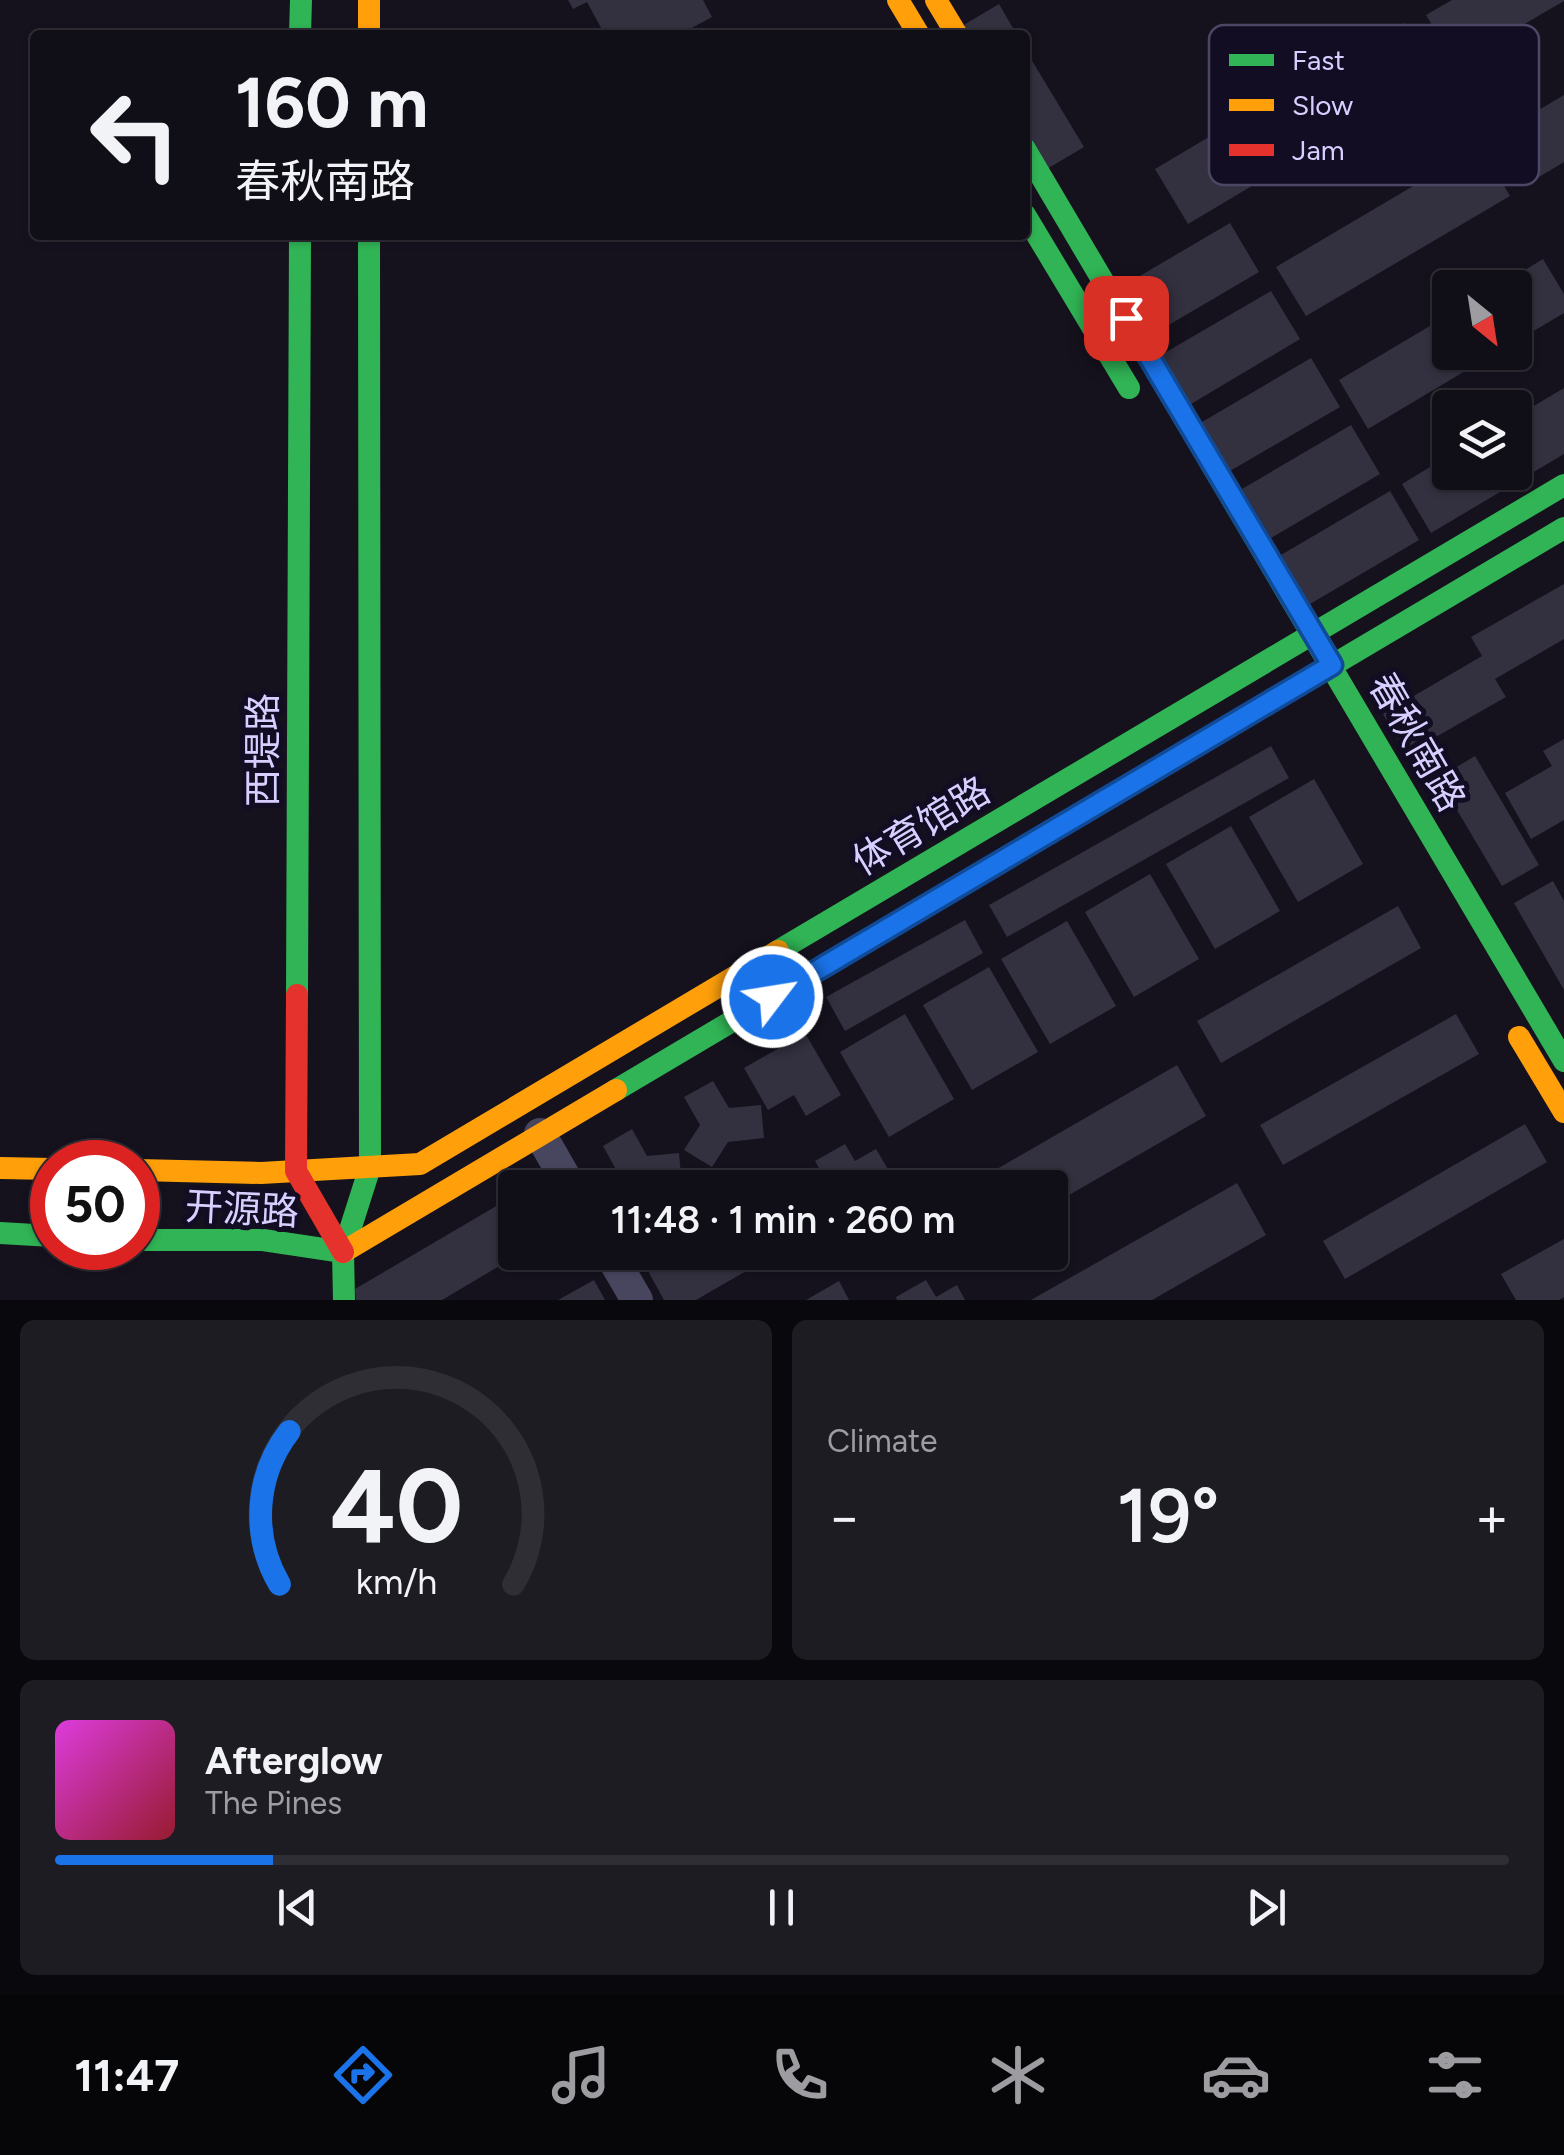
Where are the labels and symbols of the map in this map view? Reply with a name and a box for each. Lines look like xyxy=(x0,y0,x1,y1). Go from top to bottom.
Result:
legend xyxy=(1209,25,1539,185)
text: Fast xyxy=(1292,43,1345,77)
text: Slow xyxy=(1292,88,1353,122)
text: Jam xyxy=(1292,133,1345,167)
north arrow xyxy=(1432,270,1532,370)
pin xyxy=(1084,276,1169,361)
street label: 春秋南路 xyxy=(1359,665,1475,819)
street label: 西堤路 xyxy=(240,693,286,807)
street label: 体育馆路 xyxy=(844,767,998,885)
position arrow xyxy=(720,945,824,1049)
speed limit sign: 50 xyxy=(30,1140,160,1270)
street label: 开源路 xyxy=(184,1183,300,1235)

